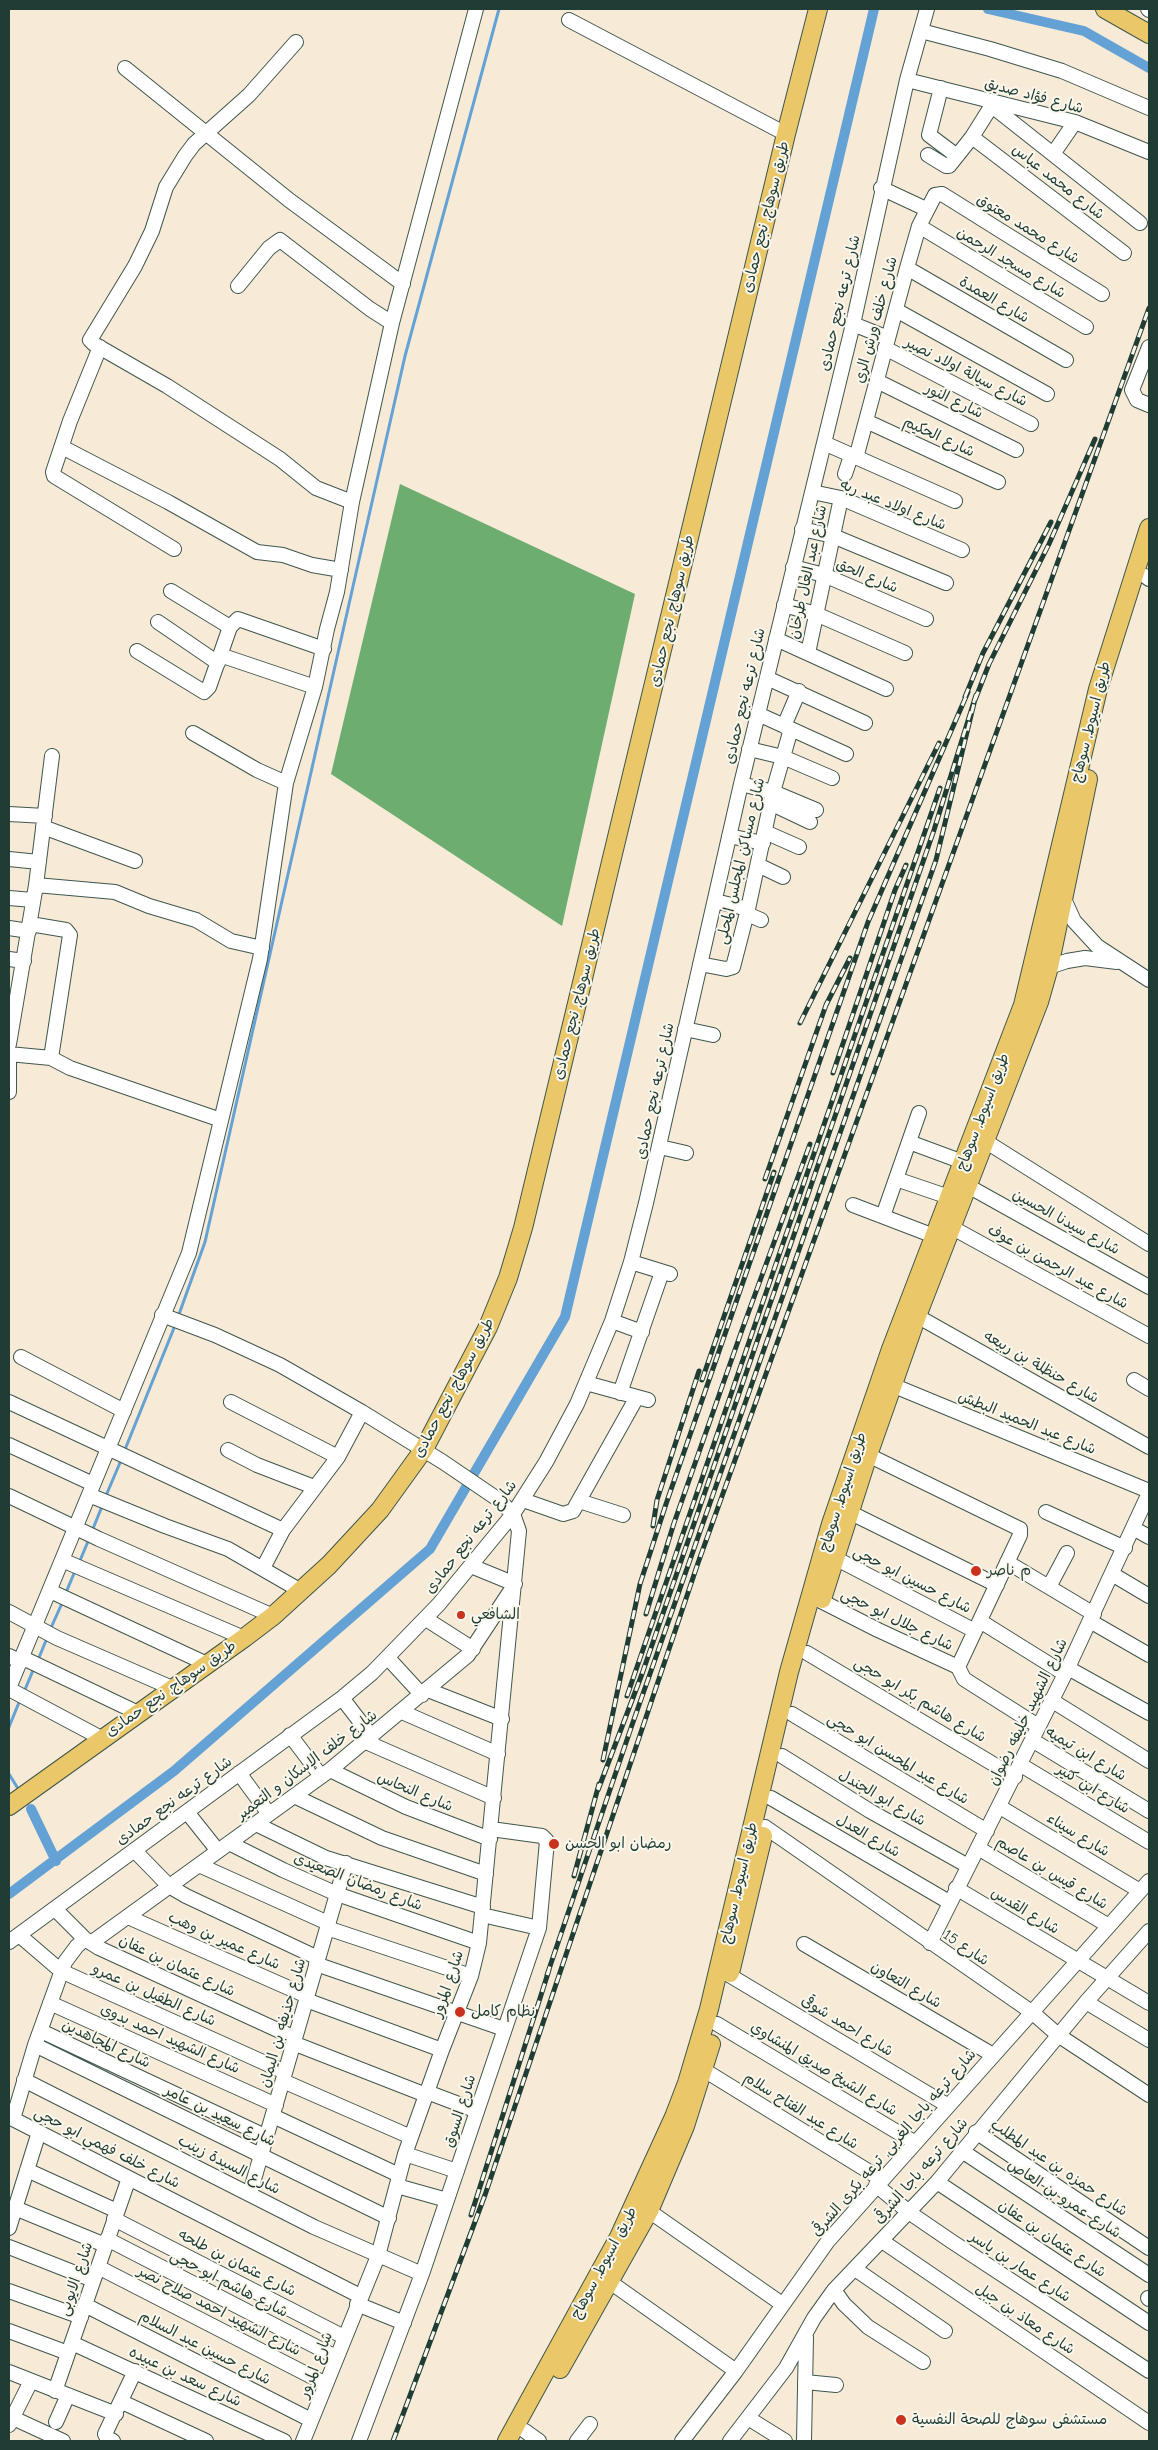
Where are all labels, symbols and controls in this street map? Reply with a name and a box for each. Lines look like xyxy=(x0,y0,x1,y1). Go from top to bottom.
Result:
street label: شارع فؤاد صديق xyxy=(983,74,1085,118)
street label: طريق سوهاج, نجع حمادى xyxy=(738,139,794,295)
street label: شارع محمد عباس xyxy=(1008,140,1108,224)
street label: شارع محمد معتوق xyxy=(973,190,1083,268)
street label: شارع مسجد الرحمن xyxy=(953,223,1069,303)
street label: شارع ترعه نجع حمادى xyxy=(816,233,864,373)
street label: شارع خلف ورش الري xyxy=(850,255,902,385)
street label: شارع العمدة xyxy=(956,273,1032,327)
street label: شارع سيالة اولاد نصير xyxy=(902,333,1030,411)
street label: شارع النور xyxy=(922,379,986,423)
street label: شارع الحكيم xyxy=(901,413,977,461)
street label: شارع اولاد عبد ربه xyxy=(837,476,949,534)
street label: شارع عبد العال طرخان xyxy=(785,503,831,641)
street label: طريق سوهاج, نجع حمادى xyxy=(646,533,698,689)
street label: شارع الحق xyxy=(833,555,901,597)
street label: شارع ترعه نجع حمادى xyxy=(721,626,769,766)
street label: طريق اسيوط, سوهاج xyxy=(1067,660,1115,784)
street label: شارع مساكن المجلس المحلى xyxy=(713,776,769,946)
street label: طريق سوهاج, نجع حمادى xyxy=(549,926,605,1082)
street label: شارع ترعه نجع حمادى xyxy=(632,1021,678,1161)
street label: طريق اسيوط, سوهاج xyxy=(952,1051,1014,1173)
street label: شارع سيدنا الحسين xyxy=(1009,1185,1123,1259)
street label: شارع عبد الرحمن بن عوف xyxy=(985,1221,1131,1313)
street label: طريق سوهاج, نجع حمادى xyxy=(410,1315,498,1461)
street label: شارع حنظلة بن ربيعه xyxy=(980,1327,1102,1407)
street label: شارع عبد الحميد البطش xyxy=(956,1387,1098,1459)
street label: طريق اسيوط, سوهاج xyxy=(815,1430,871,1554)
street label: شارع ترعه نجع حمادى xyxy=(421,1477,521,1597)
street label: شارع حسين ابو حجى xyxy=(850,1542,974,1618)
place label: م ناصر xyxy=(987,1562,1031,1580)
marker: م ناصر xyxy=(969,1564,983,1578)
street label: شارع جلال ابو حجى xyxy=(838,1585,956,1655)
place label: الشافعي xyxy=(471,1606,520,1624)
marker: الشافعي xyxy=(455,1609,467,1621)
street label: شارع الشهيد خليفه رضوان xyxy=(984,1635,1072,1789)
street label: طريق سوهاج, نجع حمادى xyxy=(102,1637,240,1741)
street label: شارع هاشم بكر ابو حجى xyxy=(851,1653,989,1747)
street label: شارع خلف الإسكان و التعمير xyxy=(233,1706,381,1824)
street label: شارع عبد المحسن ابو حجى xyxy=(824,1710,972,1808)
street label: شارع ابن تيميه xyxy=(1042,1723,1130,1785)
street label: شارع ترعه نجع حمادى xyxy=(112,1753,236,1849)
street label: شارع ابن كثير xyxy=(1053,1760,1133,1818)
street label: شارع ابو الجندل xyxy=(835,1766,929,1830)
street label: شارع النحاس xyxy=(374,1768,456,1816)
street label: شارع سيناء xyxy=(1043,1809,1113,1861)
street label: شارع العدل xyxy=(833,1810,903,1862)
street label: طريق اسيوط, سوهاج xyxy=(716,1820,762,1946)
street label: شارع قيس بن عاصم xyxy=(993,1833,1111,1913)
place label: رمضان ابو الحسن xyxy=(565,1835,671,1853)
marker: رمضان ابو الحسن xyxy=(547,1837,561,1851)
street label: شارع رمضان الصعيدى xyxy=(291,1849,425,1915)
street label: شارع القدس xyxy=(988,1884,1062,1938)
street label: شارع عمير بن وهب xyxy=(165,1908,283,1974)
street label: شارع 15 xyxy=(940,1926,992,1970)
street label: شارع عثمان بن عفان xyxy=(116,1931,238,2001)
street label: شارع المرور xyxy=(428,1948,468,2020)
street label: شارع حذيفه بن اليمان xyxy=(256,1956,310,2090)
street label: شارع التعاون xyxy=(868,1958,944,2012)
street label: شارع الطفيل بن عمرو xyxy=(90,1960,218,2030)
street label: شارع احمد شوقى xyxy=(798,1992,896,2060)
street label: شارع الشهيد احمد بدوى xyxy=(97,2000,243,2078)
place label: نظام كامل xyxy=(471,2003,535,2021)
marker: نظام كامل xyxy=(453,2005,467,2019)
street label: شارع المجاهدين xyxy=(59,2016,153,2072)
street label: شارع الشيخ صديق المنشاوي xyxy=(747,2018,901,2120)
street label: شارع ترعه باجا الغربى, ترعه بكرى الشرقى xyxy=(808,2046,980,2240)
street label: شارع عبد الفتاح سلام xyxy=(740,2068,862,2154)
street label: شارع السوق xyxy=(440,2072,480,2150)
street label: شارع سعيد بن عامر xyxy=(161,2081,279,2151)
street label: شارع خلف فهمي ابو حجى xyxy=(31,2103,183,2193)
street label: شارع ترعه باجا الشرقى xyxy=(870,2114,972,2228)
street label: شارع حمزه بن عبد المطلب xyxy=(987,2115,1131,2221)
street label: شارع السيدة زينب xyxy=(175,2132,283,2198)
street label: شارع عمرو بن العاص xyxy=(1004,2156,1124,2242)
street label: شارع عثمان بن عفان xyxy=(995,2196,1109,2282)
street label: طريق اسيوط, سوهاج xyxy=(567,2204,641,2322)
street label: شارع عثمان بن طلحه xyxy=(175,2226,299,2300)
street label: شارع عمار بن ياسر xyxy=(966,2228,1074,2306)
street label: شارع الايوبى xyxy=(55,2240,97,2318)
street label: شارع هاشم ابو حجى xyxy=(167,2247,291,2321)
street label: شارع الشهيد احمد صلاح نصر xyxy=(134,2262,304,2360)
street label: شارع معاذ بن جبل xyxy=(972,2279,1078,2359)
street label: شارع حسين عبد السلام xyxy=(136,2307,274,2389)
street label: شارع المرور xyxy=(295,2329,337,2401)
street label: شارع سعد بن عبيده xyxy=(126,2343,244,2411)
place label: مستشفى سوهاج للصحة النفسية xyxy=(912,2411,1107,2429)
marker: مستشفى سوهاج للصحة النفسية xyxy=(894,2413,908,2427)

